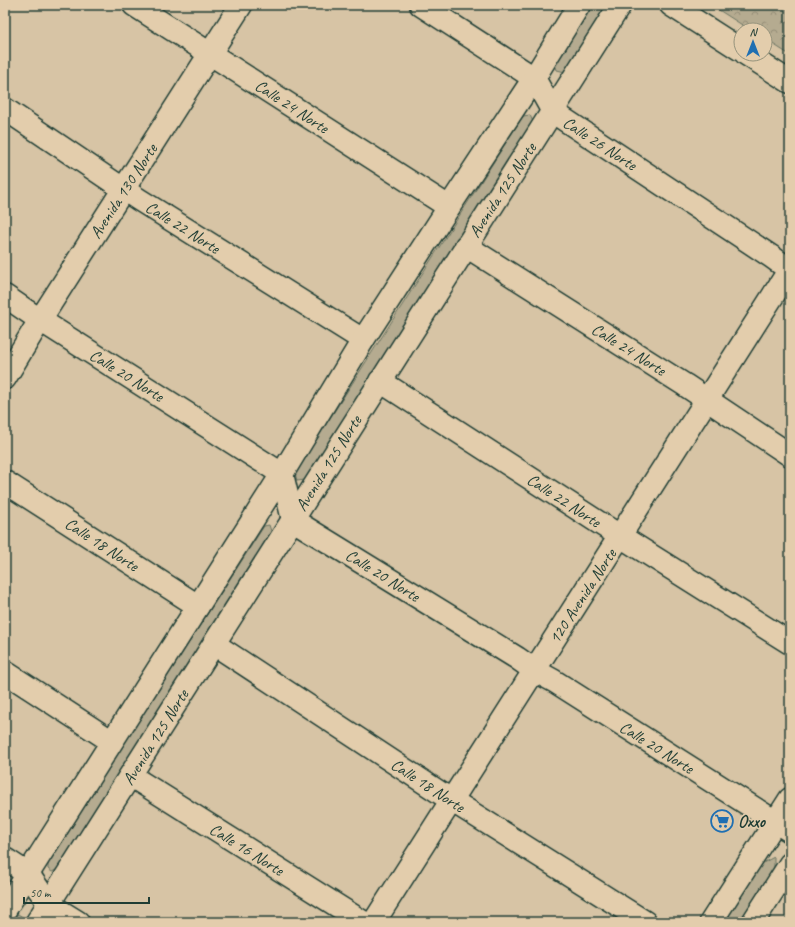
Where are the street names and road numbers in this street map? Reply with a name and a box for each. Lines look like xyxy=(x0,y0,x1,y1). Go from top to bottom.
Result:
street label: Calle 24 Norte xyxy=(251,75,334,139)
street label: Calle 26 Norte xyxy=(559,112,642,176)
street label: Avenida 125 Norte xyxy=(464,138,542,242)
street label: Avenida 130 Norte xyxy=(85,139,163,243)
street label: Calle 22 Norte xyxy=(142,196,225,259)
street label: Calle 24 Norte xyxy=(588,318,671,381)
street label: Calle 20 Norte xyxy=(86,344,169,407)
street label: Avenida 125 Norte xyxy=(291,410,367,515)
street label: Calle 22 Norte xyxy=(523,469,606,533)
street label: Calle 18 Norte xyxy=(61,513,144,577)
street label: Calle 20 Norte xyxy=(342,544,425,607)
street label: 120 Avenida Norte xyxy=(544,544,622,648)
street label: Avenida 125 Norte xyxy=(118,684,194,789)
street label: Calle 20 Norte xyxy=(616,716,699,779)
street label: Calle 18 Norte xyxy=(387,754,470,818)
street label: Calle 16 Norte xyxy=(206,818,289,881)

